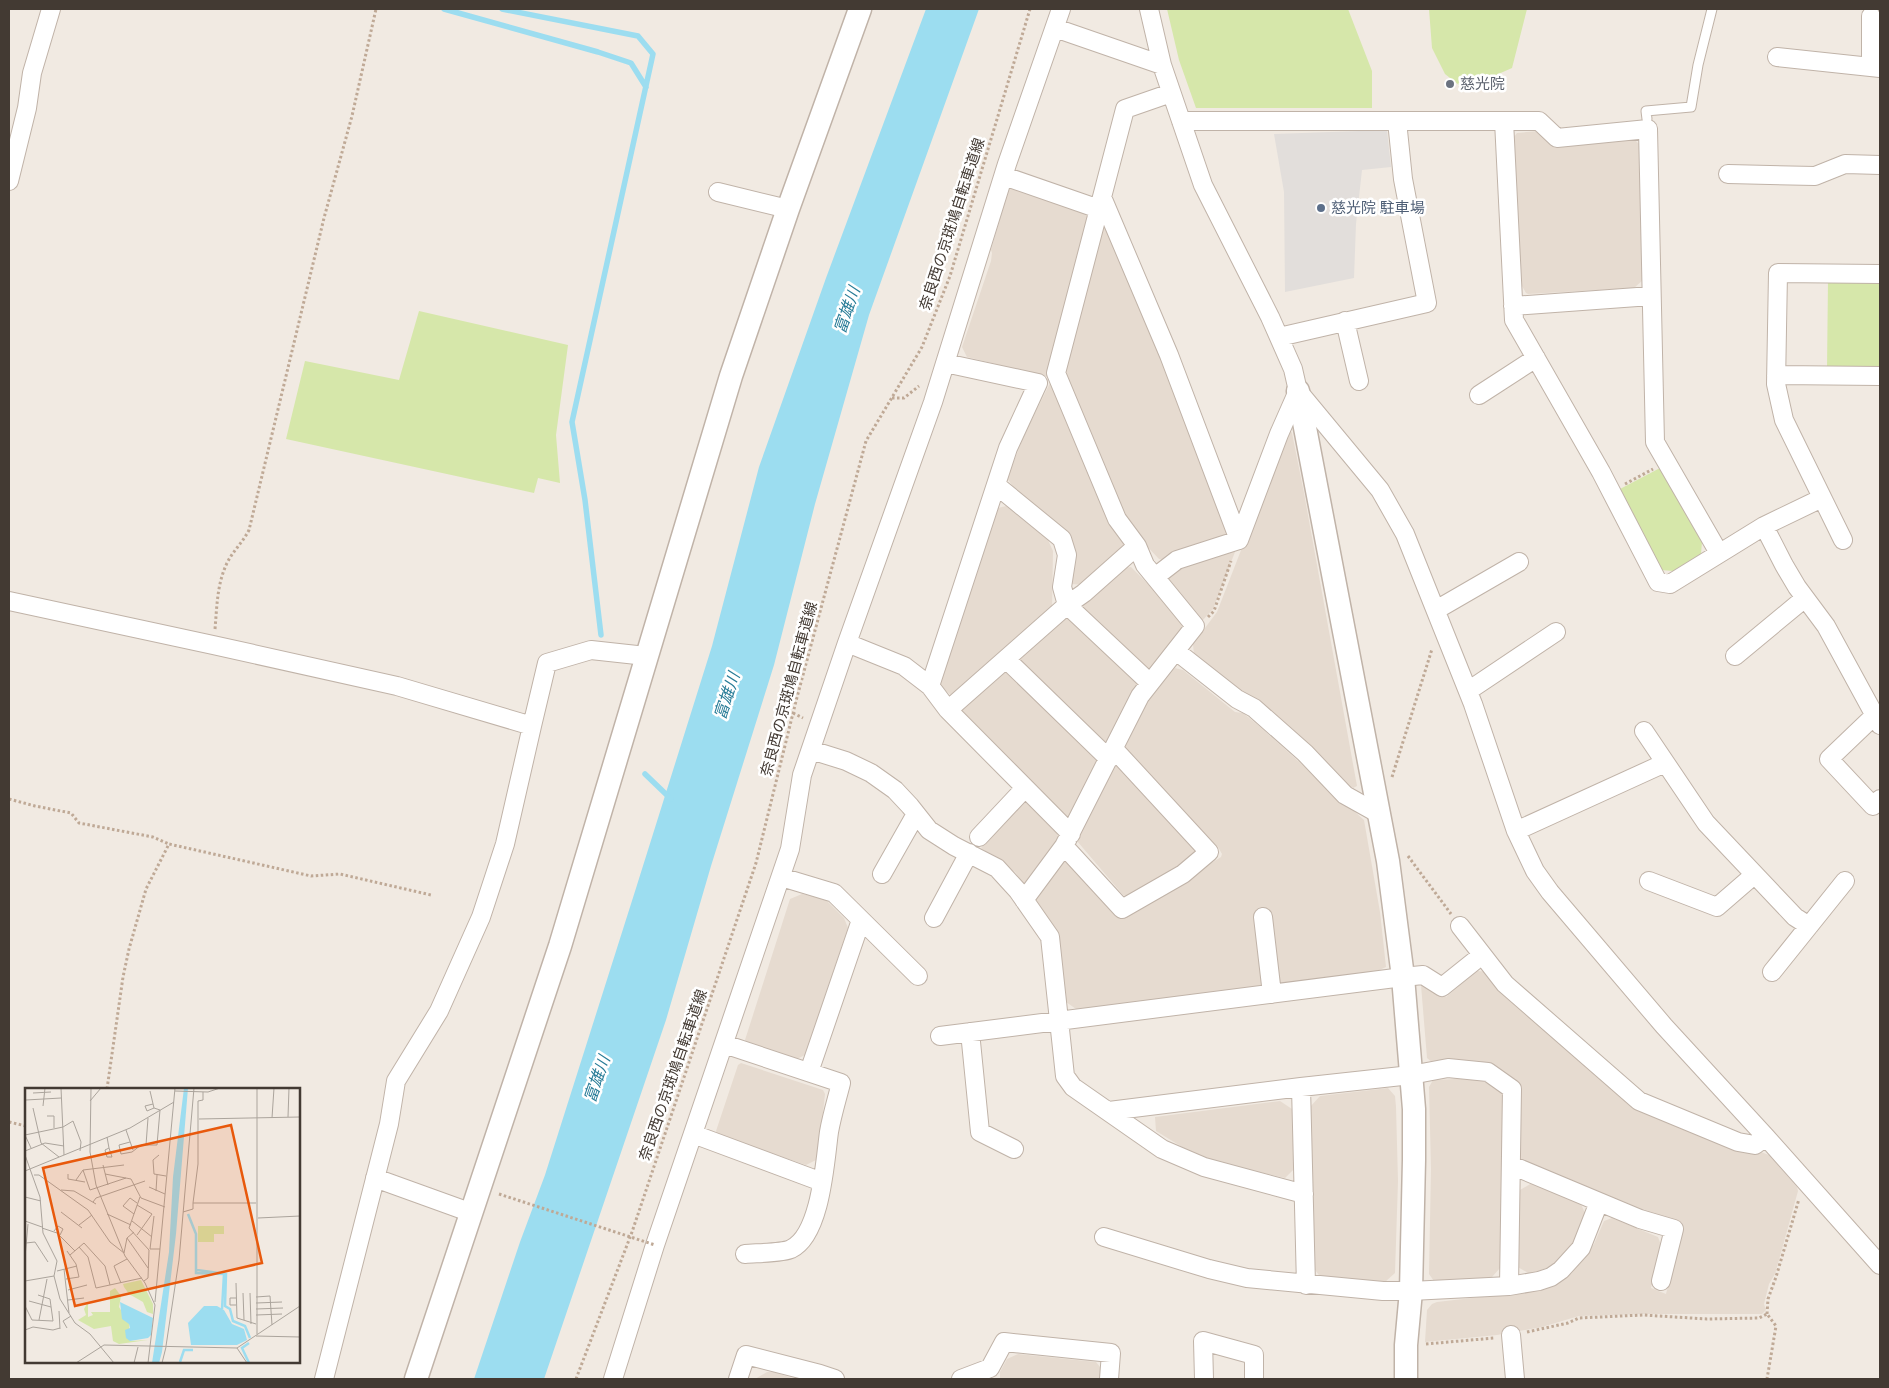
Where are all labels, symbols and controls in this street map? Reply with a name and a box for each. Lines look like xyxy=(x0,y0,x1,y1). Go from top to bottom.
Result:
place label: 慈光院 xyxy=(1460,75,1505,93)
marker: 慈光院 xyxy=(1444,78,1456,90)
street label: 奈良西の京斑鳩自転車道線 xyxy=(916,136,988,312)
place label: 慈光院 駐車場 xyxy=(1331,199,1425,217)
marker: 慈光院 駐車場 xyxy=(1315,202,1327,214)
water label: 富雄川 xyxy=(830,282,864,336)
street label: 奈良西の京斑鳩自転車道線 xyxy=(757,600,821,778)
water label: 富雄川 xyxy=(711,668,744,722)
street label: 奈良西の京斑鳩自転車道線 xyxy=(635,987,711,1163)
water label: 富雄川 xyxy=(580,1051,614,1105)
inset map xyxy=(25,1088,300,1363)

